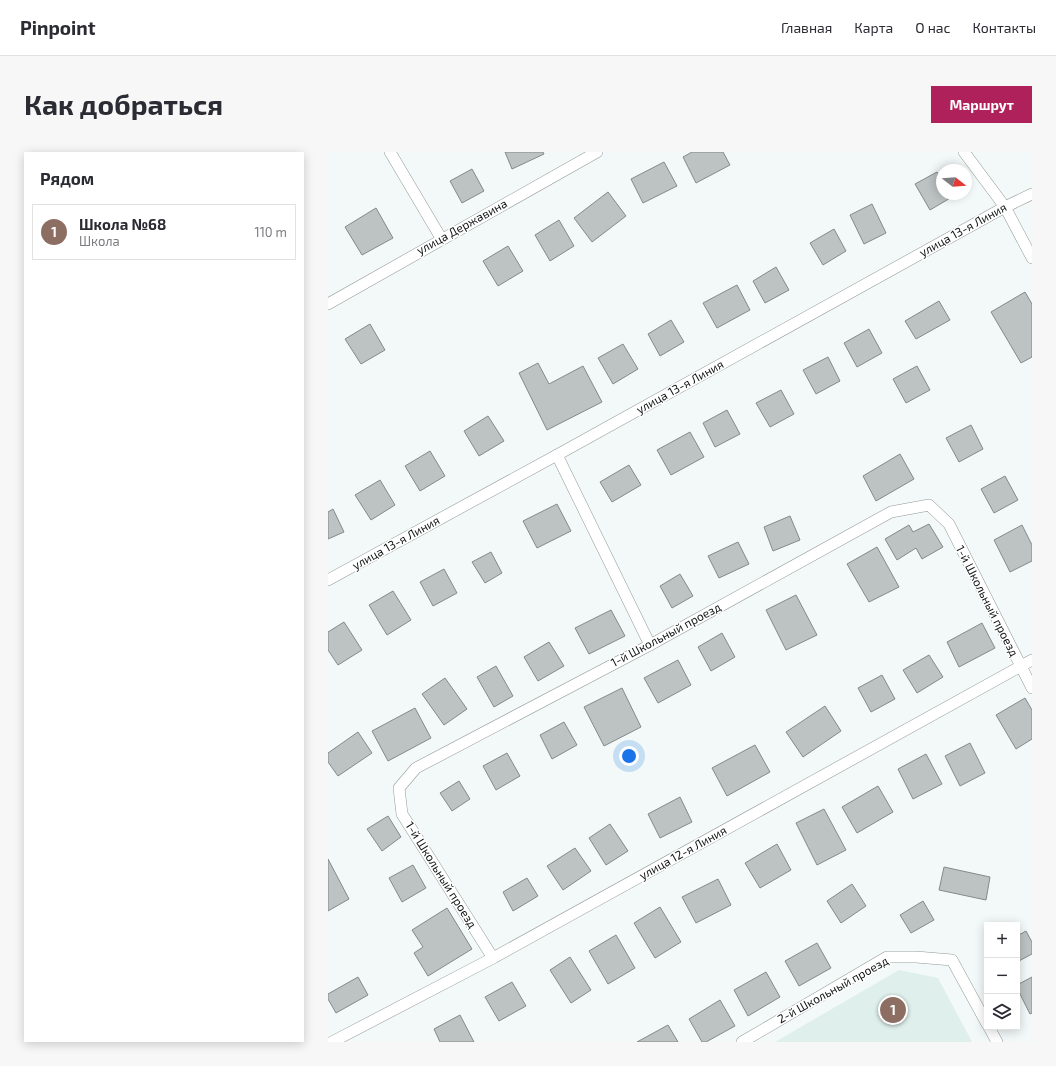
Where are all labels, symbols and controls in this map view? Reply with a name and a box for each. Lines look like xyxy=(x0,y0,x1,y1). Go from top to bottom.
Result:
text: Pinpoint xyxy=(20,16,95,39)
text: Главная xyxy=(781,19,832,36)
text: Карта xyxy=(854,19,893,36)
text: О нас xyxy=(915,19,951,36)
text: Контакты xyxy=(973,19,1036,36)
button: Маршрут xyxy=(931,86,1032,123)
text: Как добраться xyxy=(24,87,223,121)
north arrow xyxy=(936,164,972,200)
text: Рядом xyxy=(40,168,94,188)
street label: улица Державина xyxy=(414,195,510,258)
street label: улица 13-я Линия xyxy=(916,199,1009,260)
text: Школа №68 xyxy=(79,215,166,233)
text: 1 xyxy=(51,224,57,240)
text: 110 m xyxy=(255,224,287,240)
text: Школа xyxy=(79,233,120,249)
street label: улица 13-я Линия xyxy=(633,356,726,417)
street label: улица 13-я Линия xyxy=(349,512,442,573)
street label: 1-й Школьный проезд xyxy=(954,543,1022,658)
street label: 1-й Школьный проезд xyxy=(608,599,723,669)
your location xyxy=(619,746,639,766)
street label: 1-й Школьный проезд xyxy=(403,819,480,930)
street label: улица 12-я Линия xyxy=(636,822,729,883)
map controls xyxy=(984,922,1020,1030)
button: + xyxy=(984,922,1020,958)
street label: 2-й Школьный проезд xyxy=(775,953,890,1025)
button: − xyxy=(984,958,1020,994)
button: layers xyxy=(984,994,1020,1030)
pin: 1 xyxy=(880,995,906,1025)

